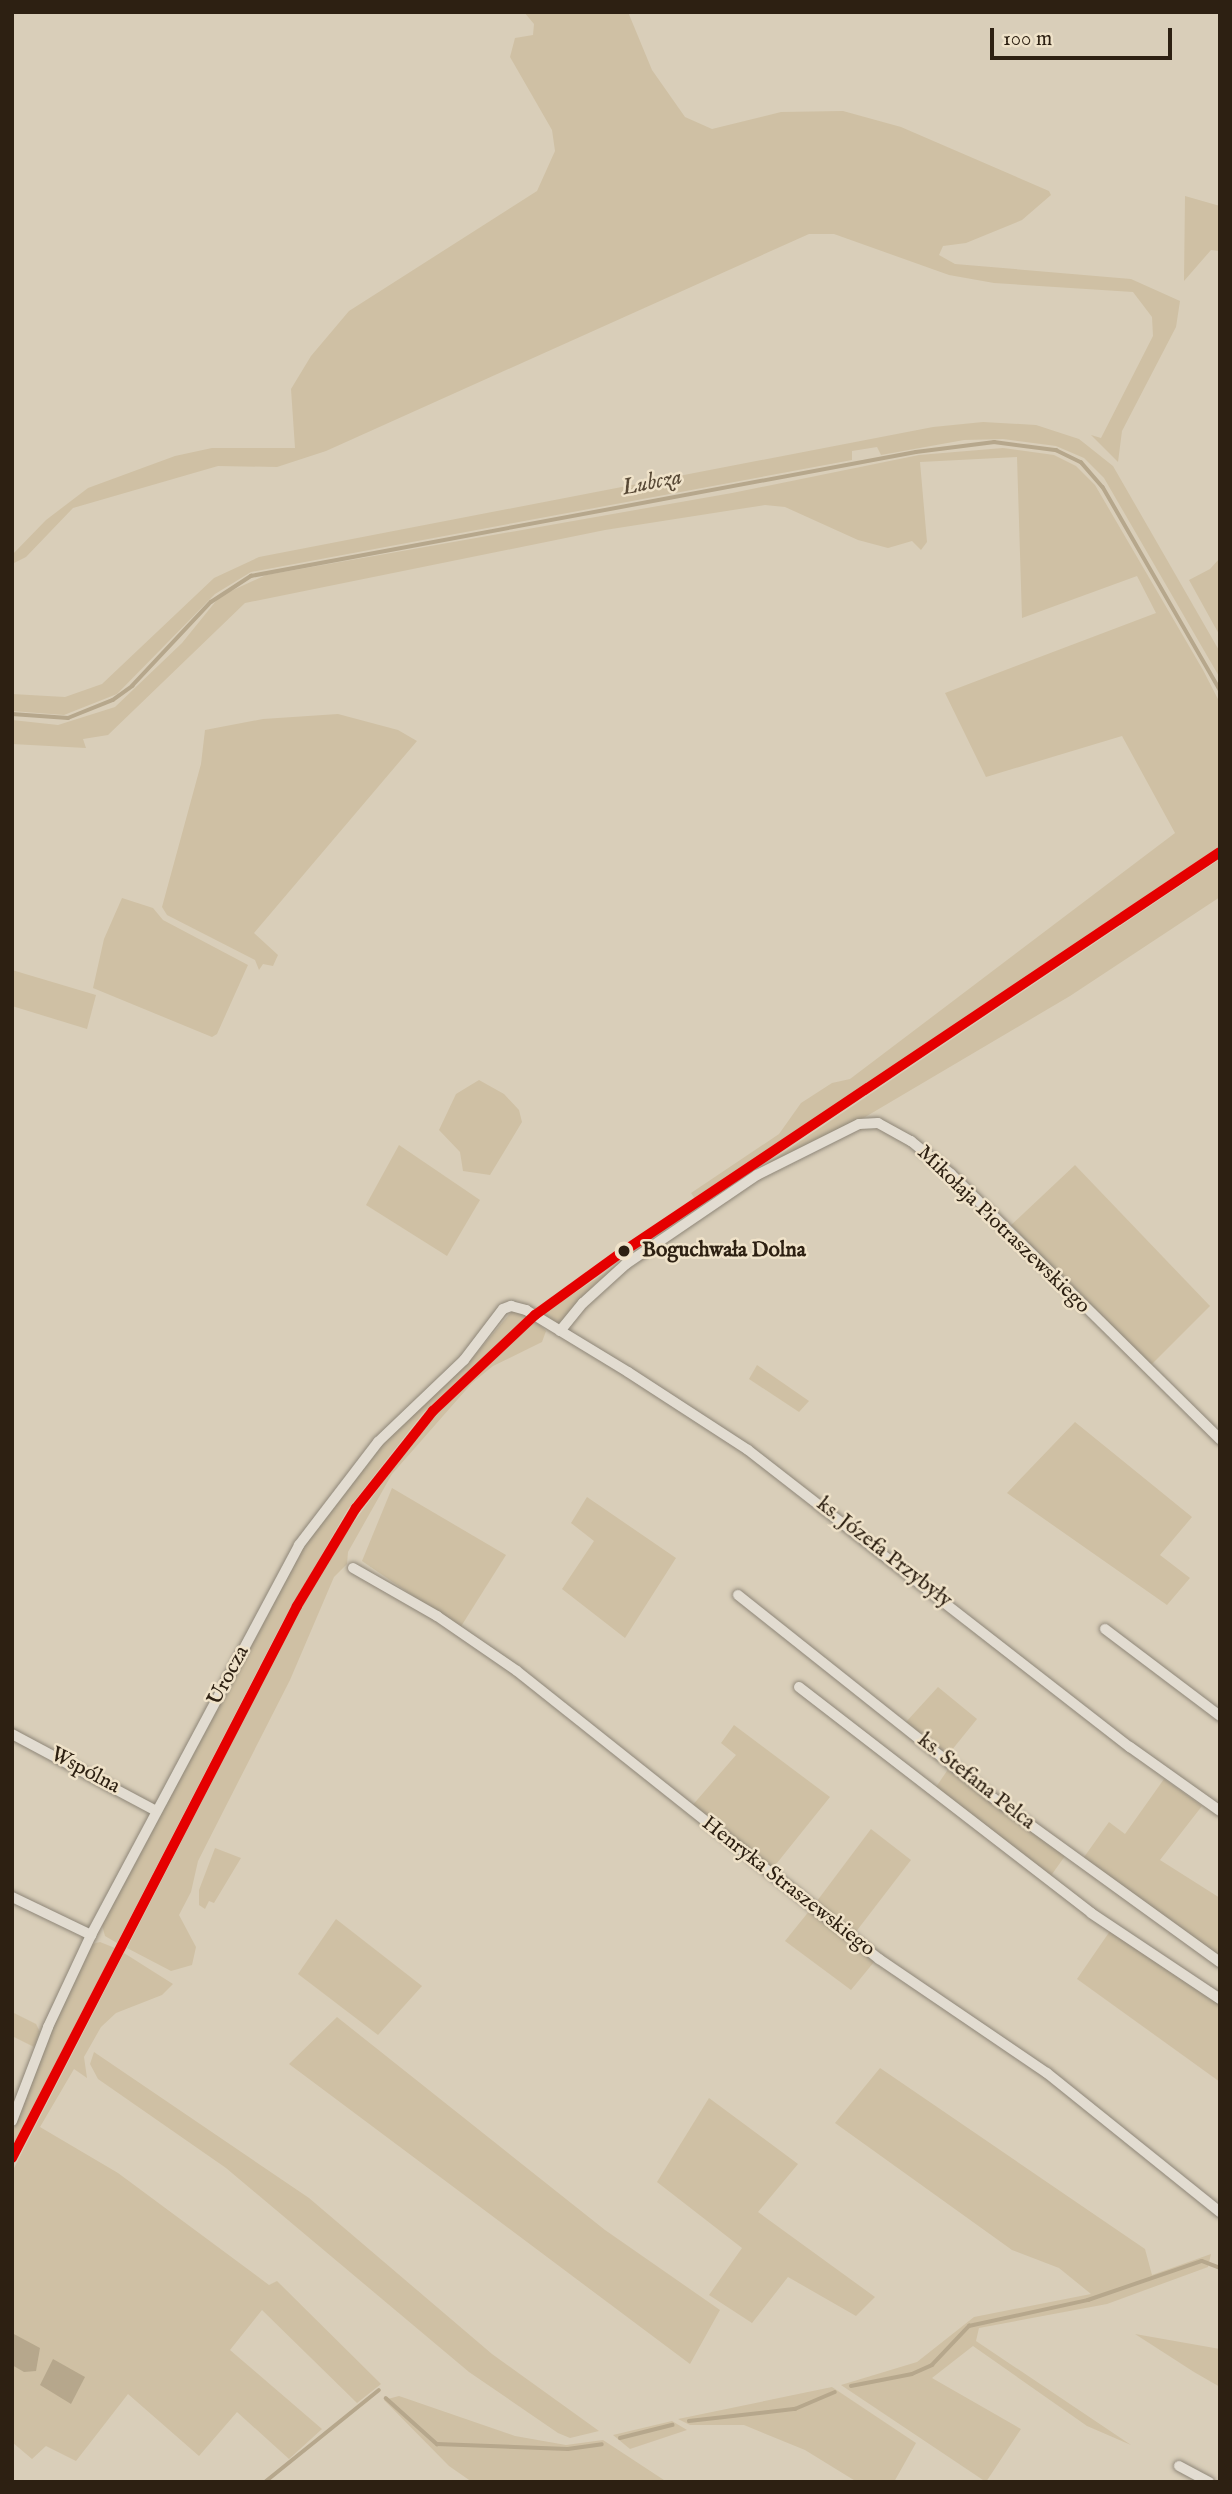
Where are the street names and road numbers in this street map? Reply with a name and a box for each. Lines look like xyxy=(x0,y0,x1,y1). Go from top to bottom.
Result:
street label: Mikołaja Piotraszewskiego xyxy=(911,1141,1095,1319)
street label: ks. Józefa Przybyły xyxy=(811,1492,957,1614)
street label: Urocza xyxy=(203,1642,255,1710)
street label: ks. Stefana Pelca xyxy=(912,1728,1040,1836)
street label: Wspólna xyxy=(46,1742,124,1800)
street label: Henryka Straszewskiego xyxy=(696,1812,880,1962)

